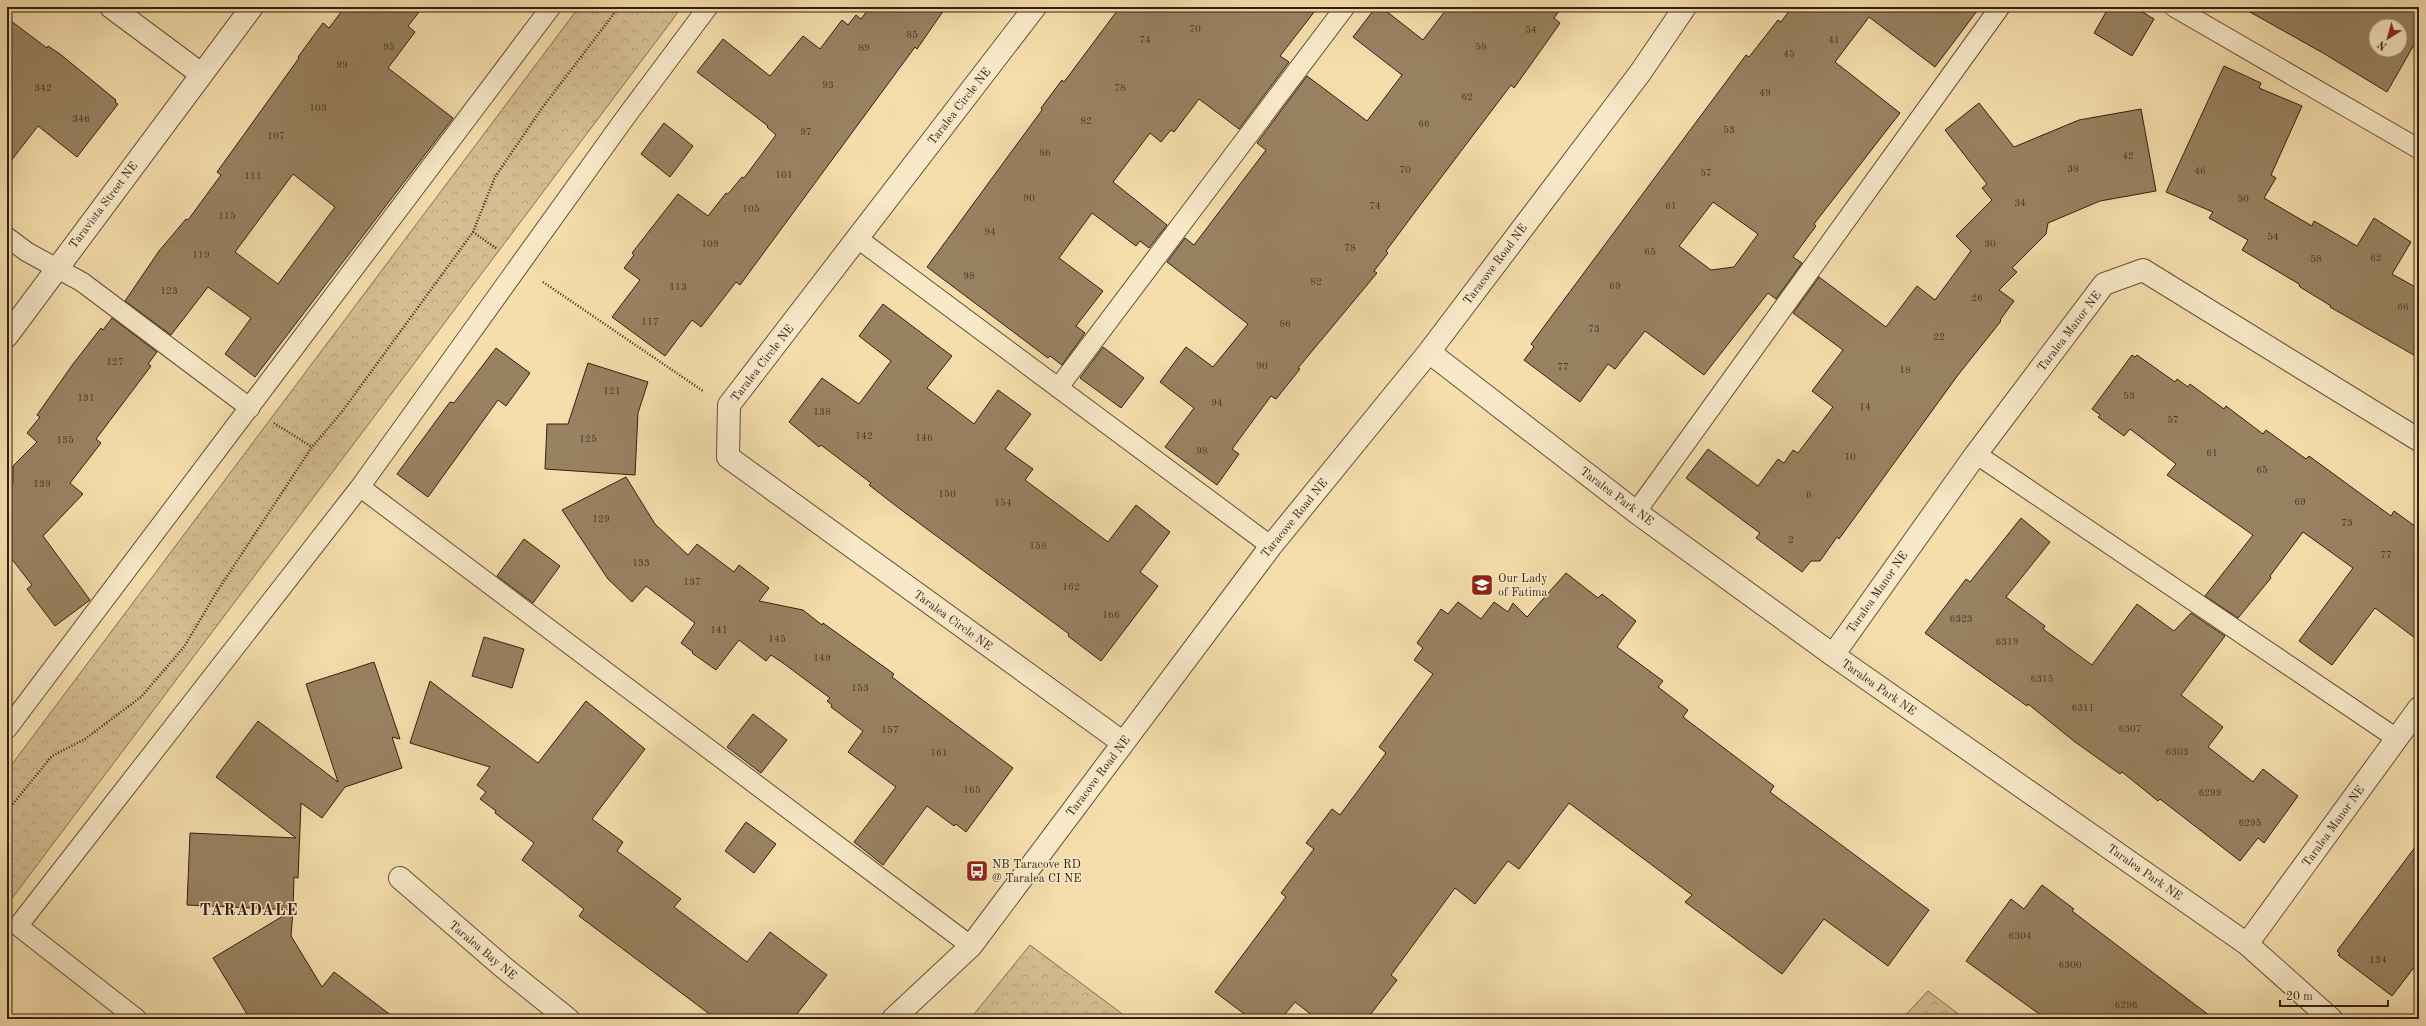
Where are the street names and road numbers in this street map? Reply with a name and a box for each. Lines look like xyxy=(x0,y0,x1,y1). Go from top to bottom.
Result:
street label: Taralea Circle NE xyxy=(926,66,993,147)
street label: Taravista Street NE xyxy=(67,160,140,251)
street label: Taracove Road NE xyxy=(1462,222,1530,307)
street label: Taralea Manor NE xyxy=(2036,289,2104,374)
street label: Taralea Circle NE xyxy=(729,323,796,404)
street label: Taralea Park NE xyxy=(1577,465,1655,528)
street label: Taracove Road NE xyxy=(1259,477,1330,560)
street label: Taralea Manor NE xyxy=(1845,549,1911,636)
street label: Taralea Circle NE xyxy=(911,588,994,653)
street label: Taralea Park NE xyxy=(1839,658,1918,718)
street label: Taracove Road NE xyxy=(1065,734,1133,819)
street label: Taralea Manor NE xyxy=(2300,784,2367,869)
street label: Taralea Park NE xyxy=(2105,843,2184,903)
street label: Taralea Bay NE xyxy=(446,919,518,982)

